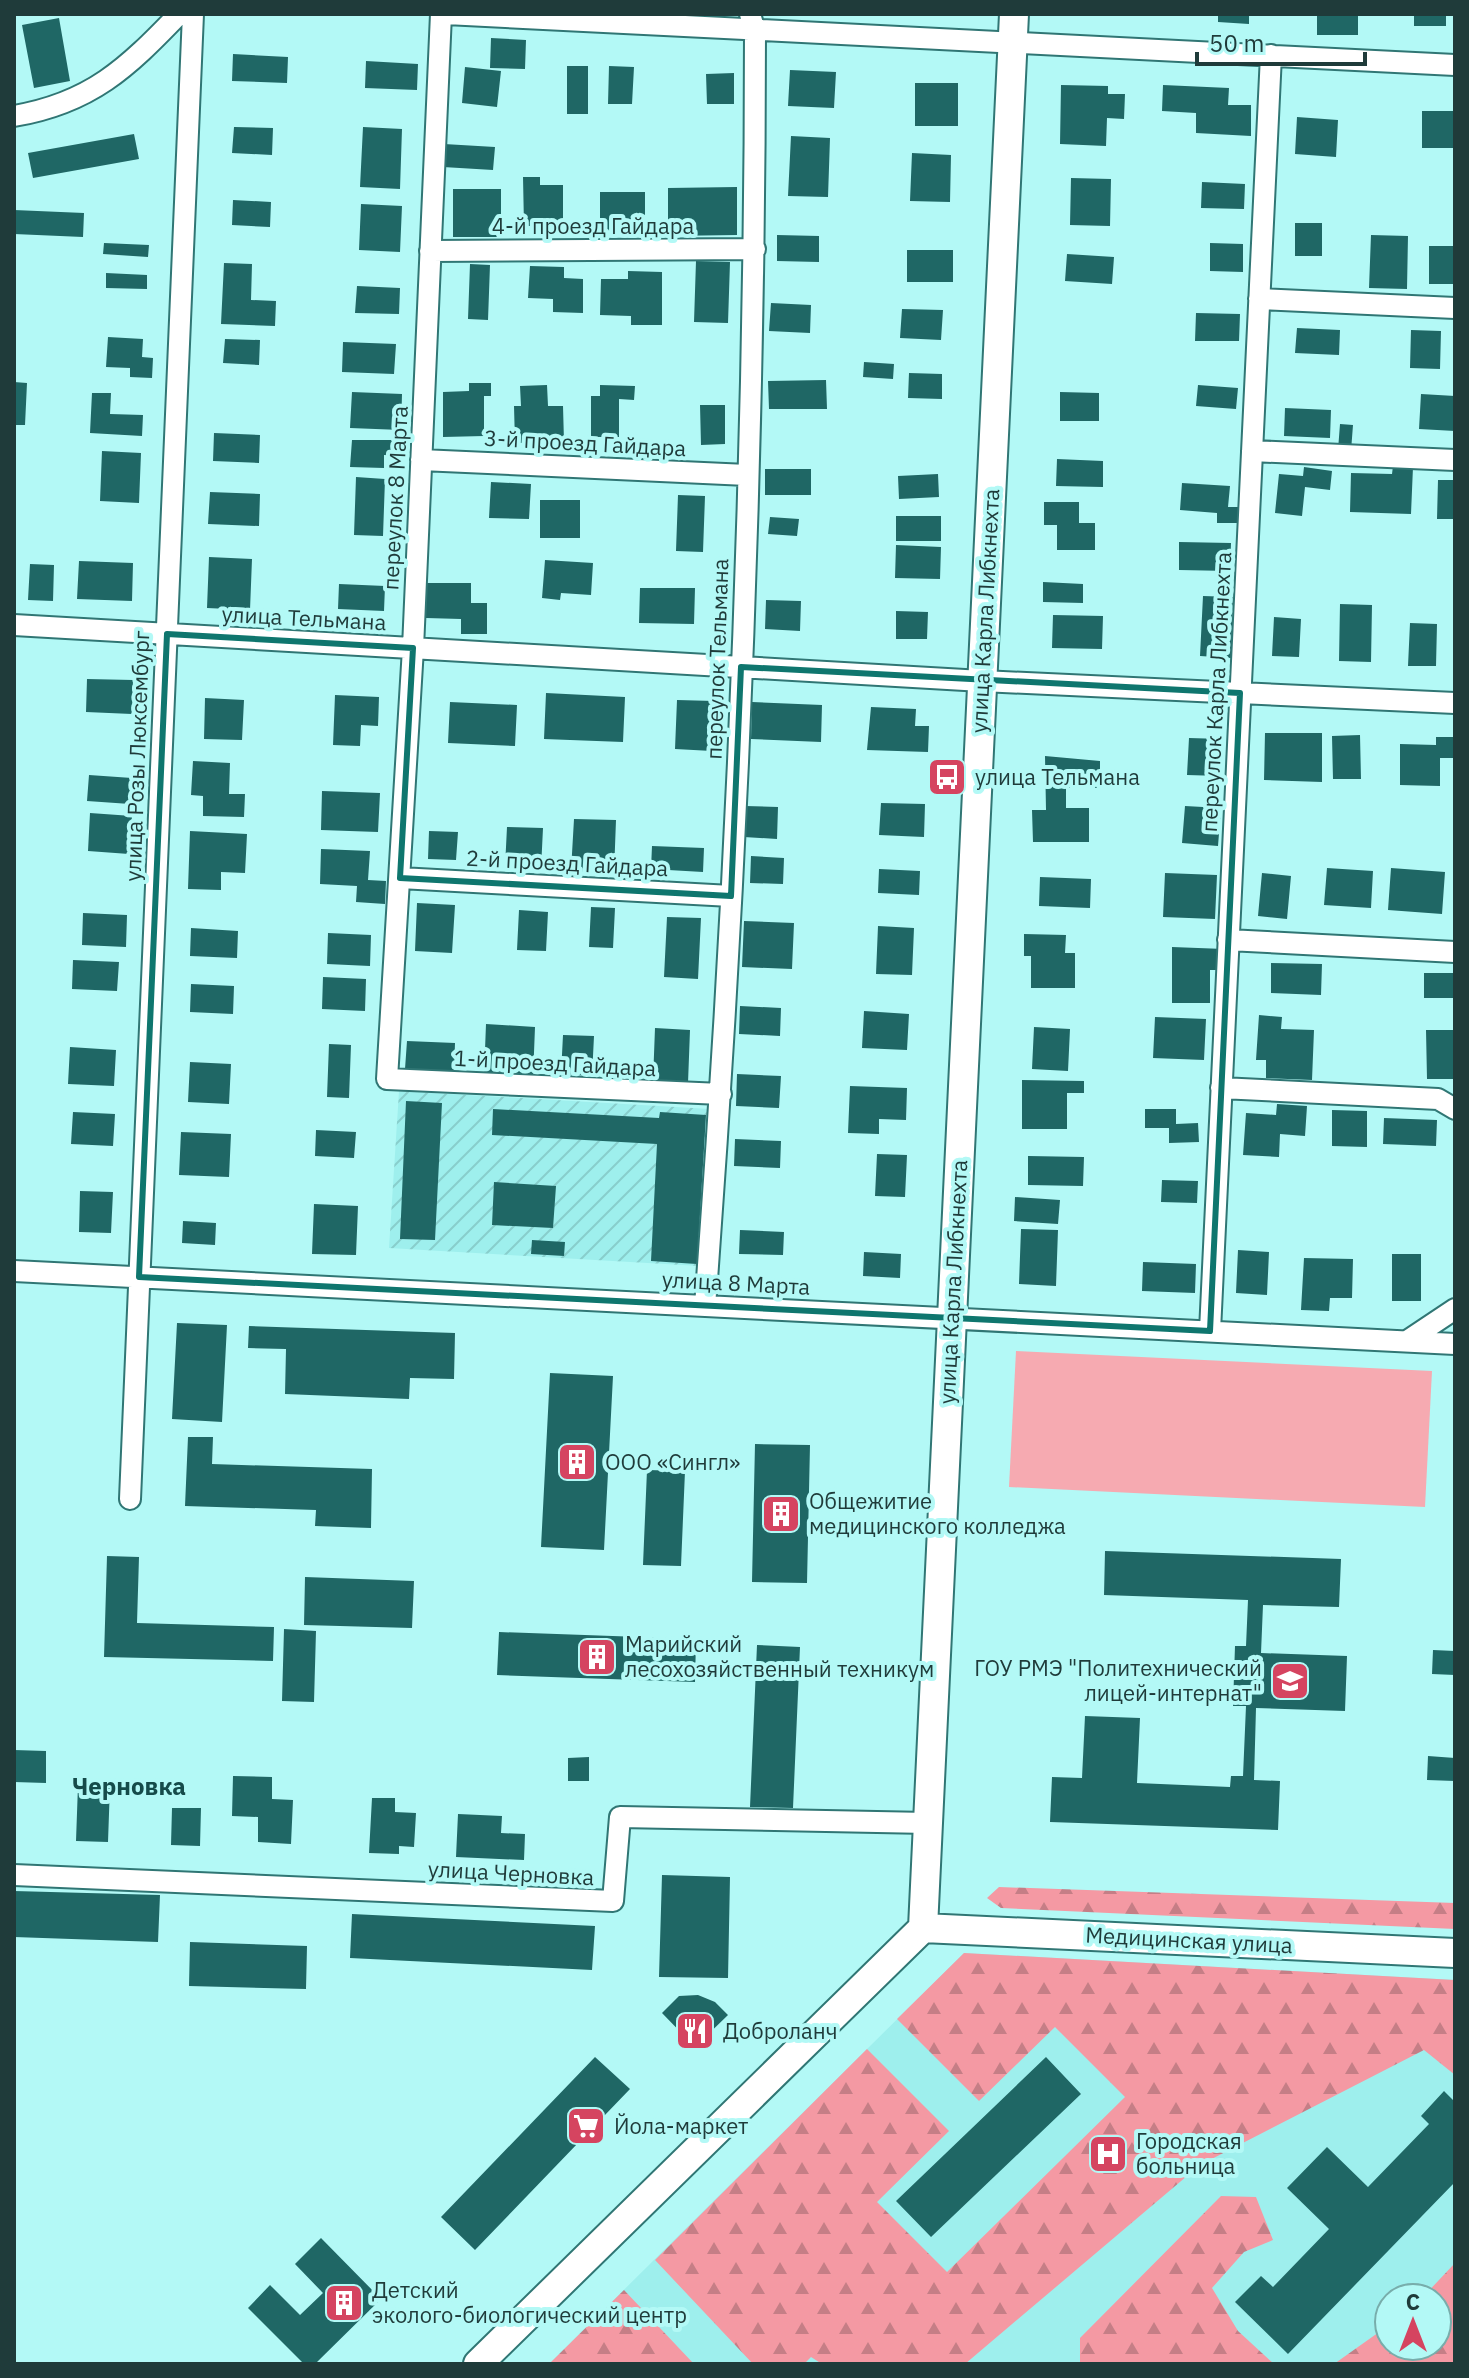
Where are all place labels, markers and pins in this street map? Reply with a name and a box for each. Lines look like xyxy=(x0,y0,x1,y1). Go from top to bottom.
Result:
bus stop icon: улица Тельмана xyxy=(926,756,968,798)
place label: улица Тельмана xyxy=(975,762,1140,791)
building icon: ООО «Сингл» xyxy=(556,1441,598,1483)
place label: ООО «Сингл» xyxy=(605,1447,740,1476)
place label: Общежитие медицинского колледжа xyxy=(809,1486,1066,1540)
building icon: Общежитие медицинского колледжа xyxy=(760,1493,802,1535)
place label: Марийский лесохозяйственный техникум xyxy=(625,1629,934,1683)
building icon: Марийский лесохозяйственный техникум xyxy=(576,1636,618,1678)
place label: ГОУ РМЭ "Политехнический лицей-интернат" xyxy=(974,1653,1262,1707)
school or university icon: ГОУ РМЭ "Политехнический лицей-интернат" xyxy=(1269,1660,1311,1702)
restaurant icon: Доброланч xyxy=(674,2010,716,2052)
place label: Доброланч xyxy=(723,2016,838,2045)
supermarket icon: Йола-маркет xyxy=(565,2105,607,2147)
place label: Йола-маркет xyxy=(614,2111,748,2140)
place label: Городская больница xyxy=(1136,2126,1242,2180)
hospital icon: Городская больница xyxy=(1087,2133,1129,2175)
place label: Детский эколого-биологический центр xyxy=(372,2275,687,2329)
building icon: Детский эколого-биологический центр xyxy=(323,2282,365,2324)

